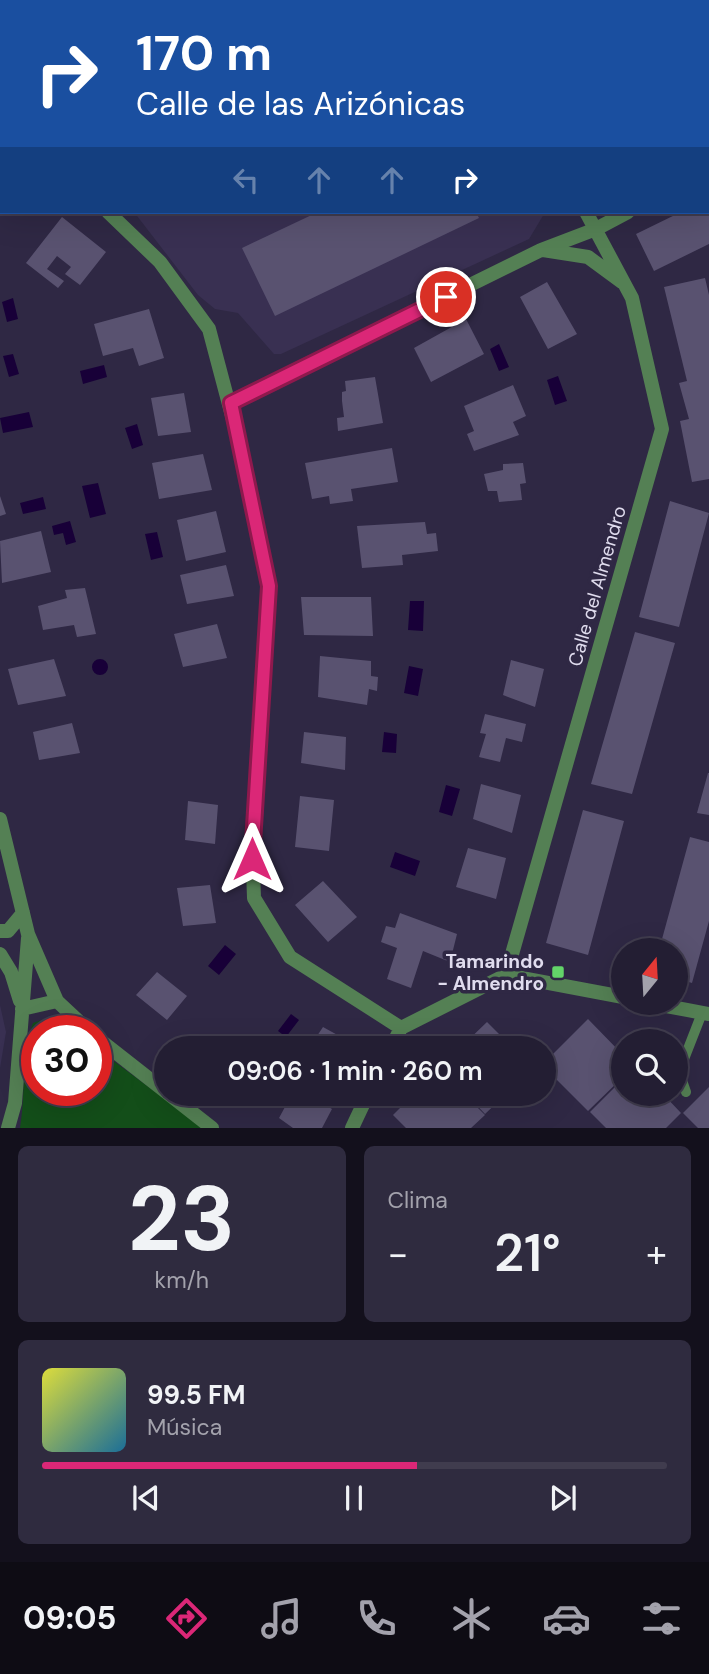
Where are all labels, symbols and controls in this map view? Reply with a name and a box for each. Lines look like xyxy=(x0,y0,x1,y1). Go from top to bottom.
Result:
text: 170 m xyxy=(136,21,272,85)
icon: right xyxy=(21,28,112,119)
text: Calle de las Arizónicas xyxy=(136,83,465,125)
icon: left xyxy=(227,161,265,199)
icon: ahead xyxy=(300,161,338,199)
icon: ahead xyxy=(373,161,411,199)
icon: right xyxy=(446,161,484,199)
pin xyxy=(416,267,476,327)
icon: arrive xyxy=(427,278,465,316)
street label: Calle del Almendro xyxy=(562,503,632,669)
position arrow xyxy=(215,822,289,896)
north arrow xyxy=(611,938,688,1015)
map controls xyxy=(611,938,688,1106)
place label: Tamarindo - Almendro xyxy=(437,949,544,996)
marker: Tamarindo - Almendro xyxy=(550,964,566,980)
speed limit sign: 30 xyxy=(21,1015,112,1106)
button: search xyxy=(611,1029,688,1106)
text: 09:06 · 1 min · 260 m xyxy=(227,1054,483,1088)
text: 23 xyxy=(128,1160,235,1278)
text: Clima xyxy=(388,1185,448,1215)
text: 21° xyxy=(494,1219,561,1287)
text: − xyxy=(388,1229,408,1279)
text: + xyxy=(646,1229,667,1279)
text: km/h xyxy=(155,1265,209,1295)
text: 99.5 FM xyxy=(147,1378,246,1412)
text: Música xyxy=(147,1412,222,1442)
icon: previous xyxy=(127,1479,165,1517)
icon: pause xyxy=(335,1479,373,1517)
icon: next xyxy=(544,1479,582,1517)
icon: directions xyxy=(162,1594,211,1643)
icon: music xyxy=(257,1594,306,1643)
icon: phone xyxy=(352,1594,401,1643)
icon: climate xyxy=(447,1594,496,1643)
icon: car xyxy=(542,1594,591,1643)
icon: filters xyxy=(637,1594,686,1643)
text: 09:05 xyxy=(23,1597,116,1639)

